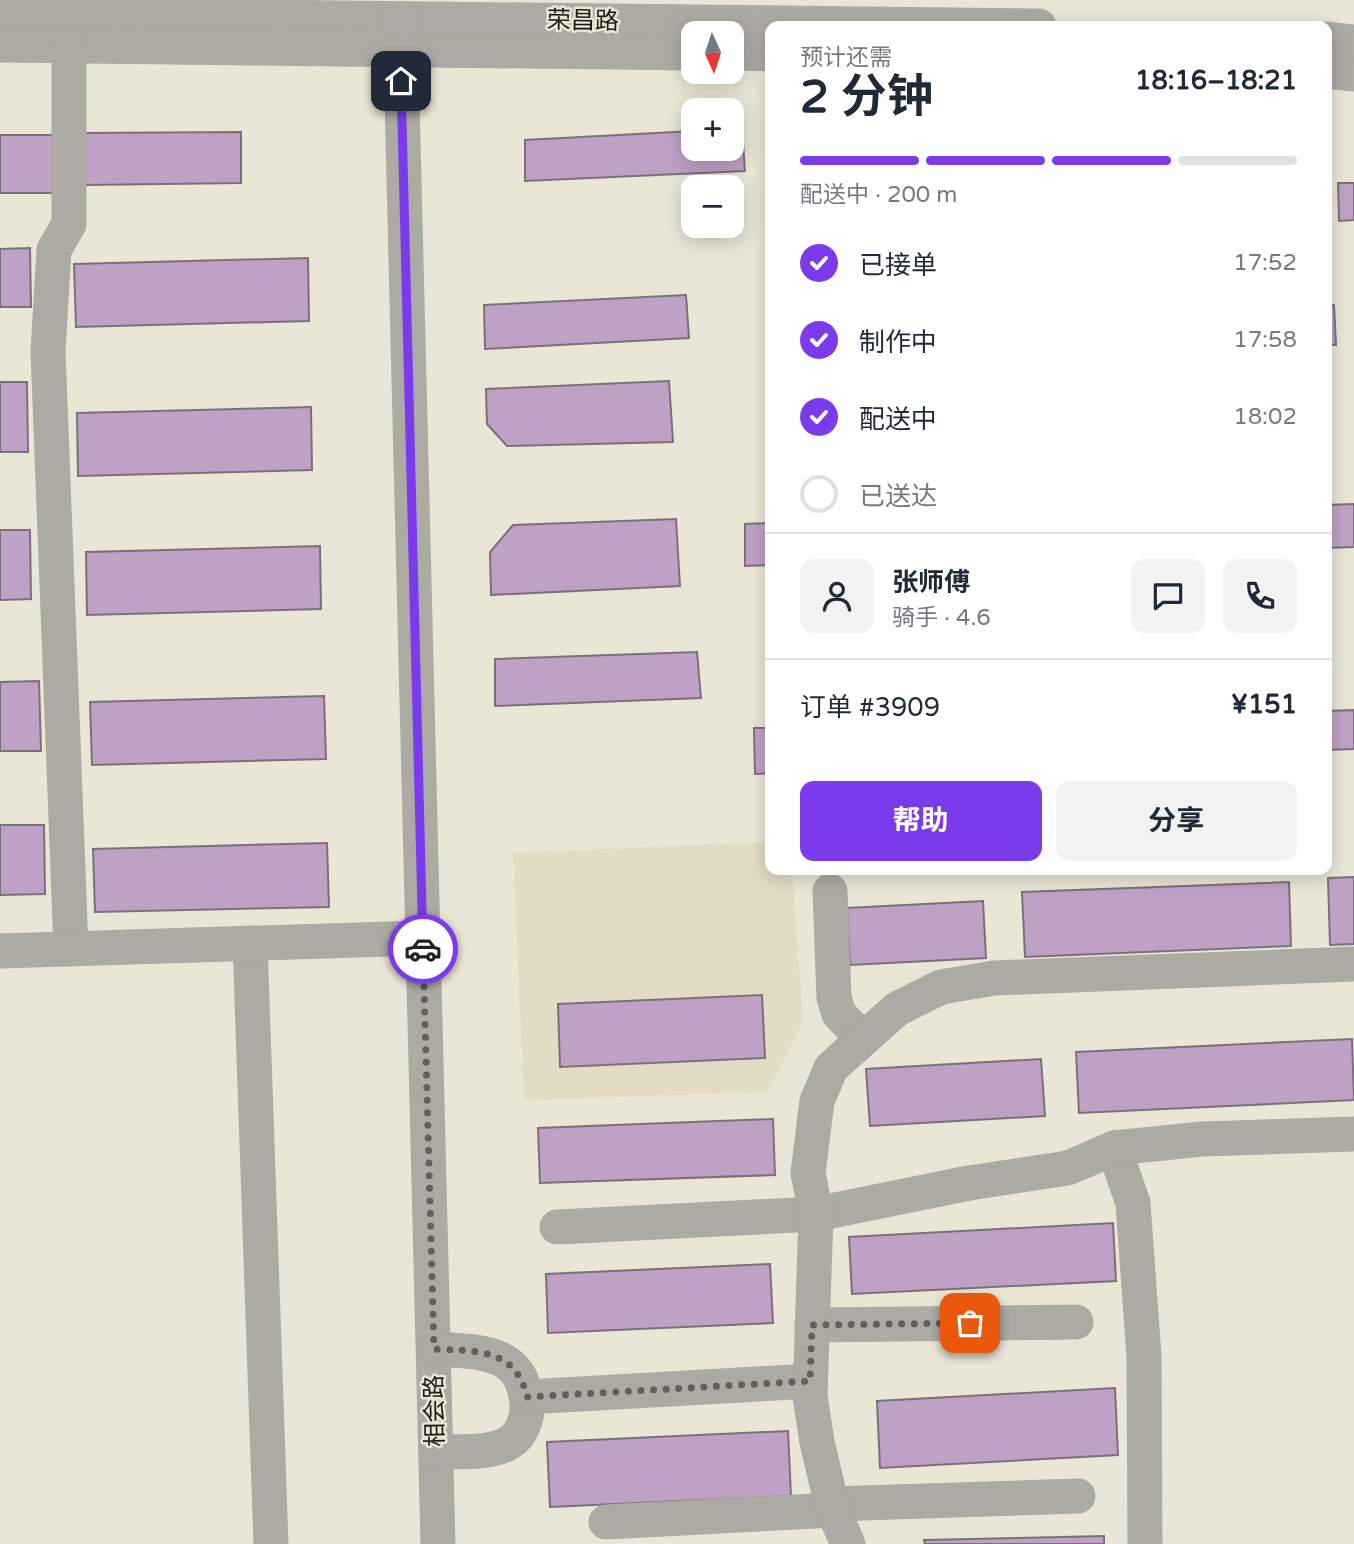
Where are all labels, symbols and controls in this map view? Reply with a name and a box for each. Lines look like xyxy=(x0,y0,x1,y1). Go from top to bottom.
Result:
street label: 荣昌路 xyxy=(547,6,619,36)
north arrow xyxy=(681,21,744,84)
map controls xyxy=(681,21,744,238)
text: 预计还需 xyxy=(800,44,892,72)
pin xyxy=(371,51,431,111)
icon: home xyxy=(382,62,420,100)
text: 18:16–18:21 xyxy=(1135,65,1297,96)
text: 2 分钟 xyxy=(800,70,933,125)
button: + xyxy=(681,98,744,161)
button: − xyxy=(681,175,744,238)
text: 配送中 · 200 m xyxy=(800,181,957,209)
icon: check xyxy=(800,244,838,282)
text: 17:52 xyxy=(1233,249,1297,277)
text: 已接单 xyxy=(859,250,937,281)
icon: check xyxy=(800,321,838,359)
text: 17:58 xyxy=(1233,326,1297,354)
text: 制作中 xyxy=(859,327,937,358)
icon: check xyxy=(800,398,838,436)
text: 18:02 xyxy=(1233,403,1297,431)
text: 配送中 xyxy=(859,404,937,435)
text: 已送达 xyxy=(859,481,937,512)
button: person xyxy=(800,559,874,633)
button: chat xyxy=(1131,559,1205,633)
button: phone xyxy=(1223,559,1297,633)
text: 张师傅 xyxy=(892,567,970,598)
text: 骑手 · 4.6 xyxy=(892,604,991,632)
text: ¥151 xyxy=(1231,689,1297,720)
text: 订单 #3909 xyxy=(800,692,940,723)
button: 帮助 xyxy=(800,781,1042,861)
button: 分享 xyxy=(1056,781,1297,861)
courier xyxy=(388,914,458,984)
icon: car xyxy=(404,930,442,968)
pin xyxy=(940,1293,1000,1353)
icon: bag xyxy=(951,1304,989,1342)
street label: 相会路 xyxy=(420,1375,450,1447)

